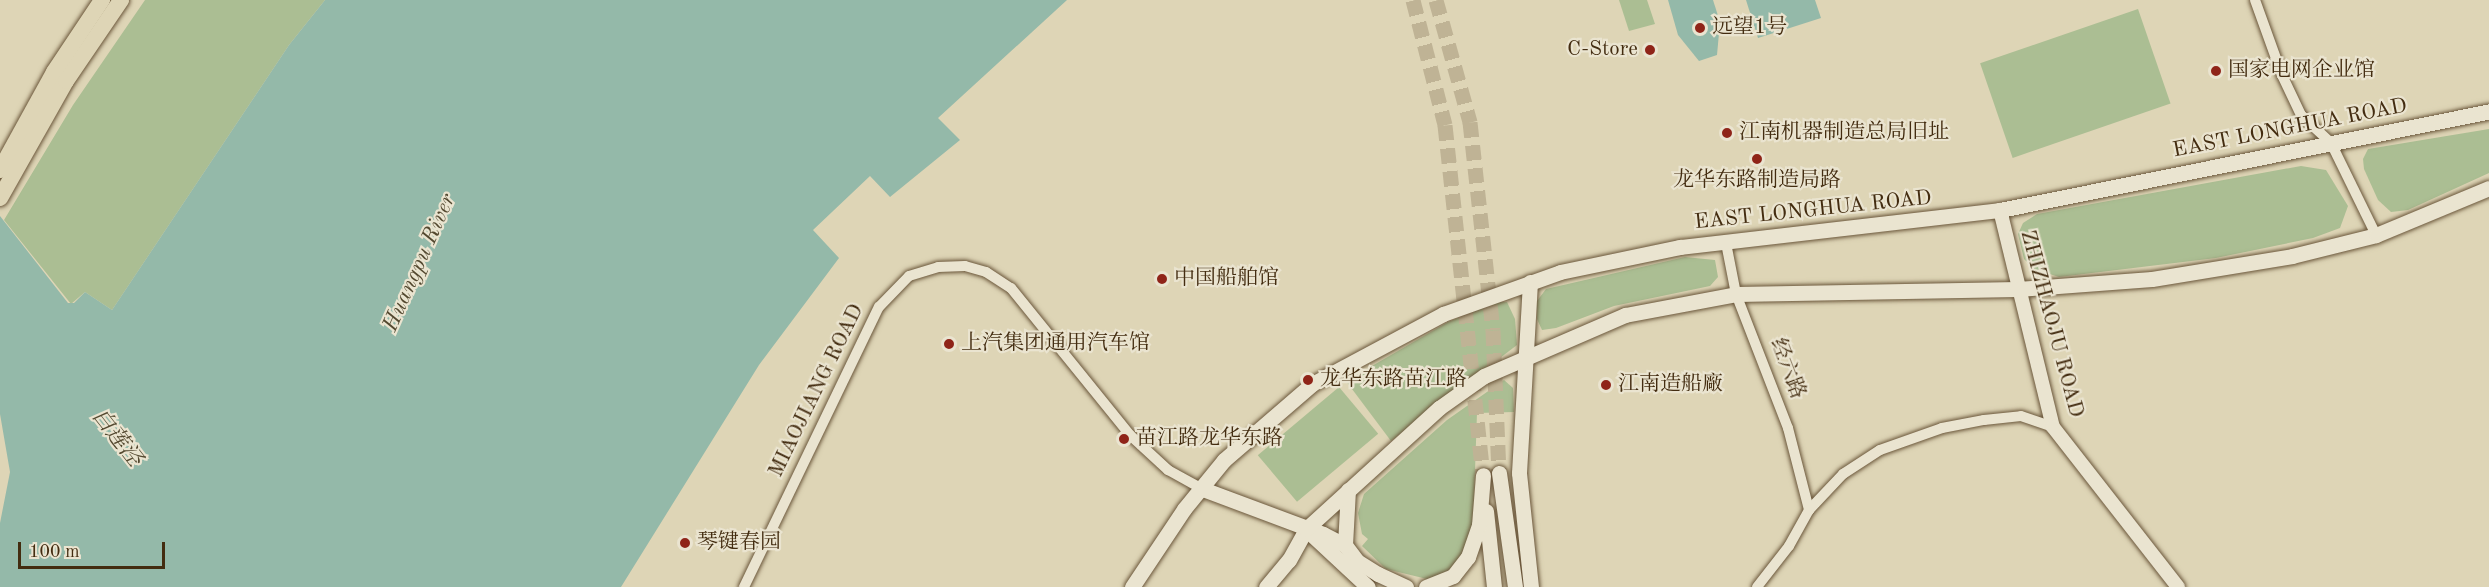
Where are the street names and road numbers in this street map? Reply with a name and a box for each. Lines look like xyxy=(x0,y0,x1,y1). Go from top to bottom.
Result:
street label: EAST LONGHUA ROAD xyxy=(2171,94,2409,164)
street label: EAST LONGHUA ROAD xyxy=(1693,186,1933,236)
street label: ZHIZHAOJU ROAD xyxy=(2014,228,2088,420)
street label: MIAOJIANG ROAD xyxy=(764,300,870,482)
street label: 经六路 xyxy=(1764,335,1810,403)

